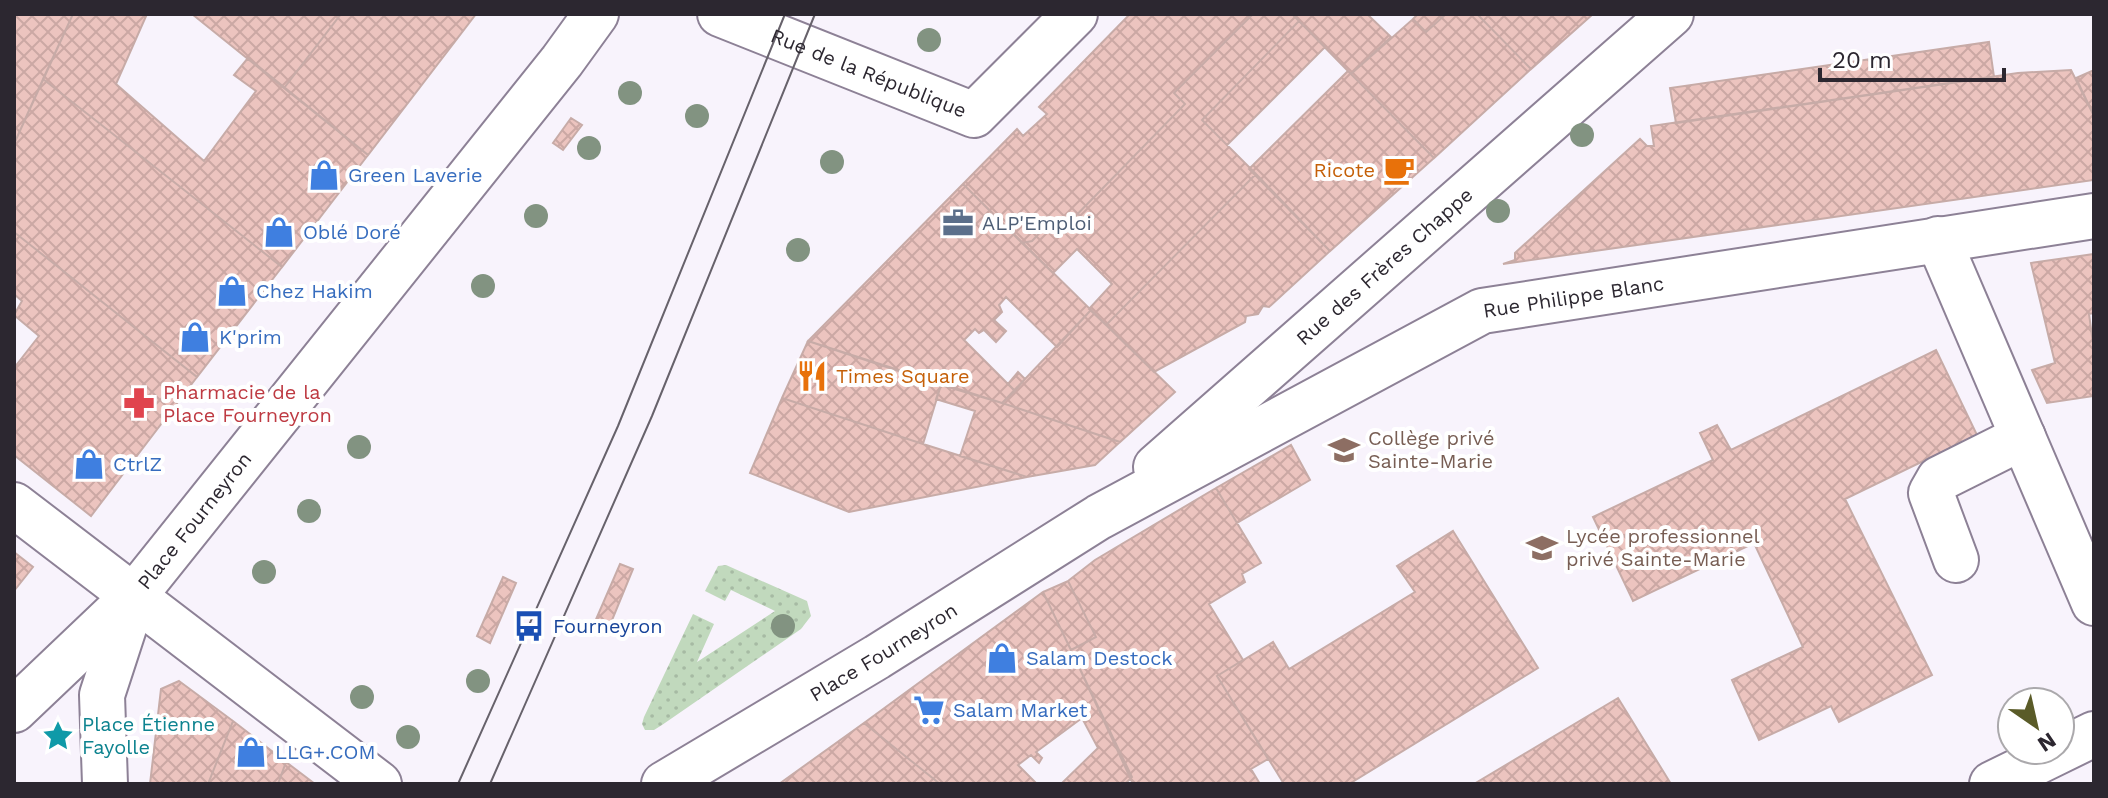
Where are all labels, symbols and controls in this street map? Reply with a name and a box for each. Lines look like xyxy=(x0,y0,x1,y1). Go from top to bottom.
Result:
street label: Rue de la République xyxy=(767,23,970,123)
scale bar xyxy=(1820,32,2004,82)
text: 20 m xyxy=(1832,46,1892,74)
cafe icon: Ricote xyxy=(1382,153,1416,187)
shop icon: Green Laverie xyxy=(307,158,341,192)
place label: Ricote xyxy=(1314,158,1375,182)
place label: Green Laverie xyxy=(348,163,483,187)
street label: Rue des Frères Chappe xyxy=(1291,182,1477,350)
office icon: ALP'Emploi xyxy=(941,206,975,240)
place label: ALP'Emploi xyxy=(982,211,1092,235)
shop icon: Oblé Doré xyxy=(262,215,296,249)
place label: Oblé Doré xyxy=(303,220,401,244)
street label: Rue Philippe Blanc xyxy=(1481,271,1666,323)
shop icon: Chez Hakim xyxy=(215,274,249,308)
place label: Chez Hakim xyxy=(256,279,373,303)
shop icon: K'prim xyxy=(178,320,212,354)
place label: K'prim xyxy=(219,325,282,349)
restaurant icon: Times Square xyxy=(795,359,829,393)
place label: Times Square xyxy=(836,364,969,388)
place label: Pharmacie de la Place Fourneyron xyxy=(163,380,332,427)
pharmacy icon: Pharmacie de la Place Fourneyron xyxy=(122,386,156,420)
place label: Collège privé Sainte-Marie xyxy=(1368,426,1494,473)
school or university icon: Collège privé Sainte-Marie xyxy=(1327,433,1361,467)
shop icon: CtrlZ xyxy=(72,447,106,481)
street label: Place Fourneyron xyxy=(132,447,256,594)
place label: CtrlZ xyxy=(113,452,162,476)
place label: Lycée professionnel privé Sainte-Marie xyxy=(1566,524,1760,571)
school or university icon: Lycée professionnel privé Sainte-Marie xyxy=(1525,531,1559,565)
street label: Place Fourneyron xyxy=(805,598,962,706)
bus stop icon: Fourneyron xyxy=(512,609,546,643)
place label: Fourneyron xyxy=(553,614,663,638)
shop icon: Salam Destock xyxy=(985,641,1019,675)
place label: Salam Destock xyxy=(1026,646,1173,670)
north arrow xyxy=(1996,686,2076,766)
supermarket icon: Salam Market xyxy=(912,693,946,727)
place label: Salam Market xyxy=(953,698,1088,722)
place label: Place Étienne Fayolle xyxy=(82,712,215,759)
place icon: Place Étienne Fayolle xyxy=(41,719,75,753)
text: N xyxy=(2033,727,2061,757)
shop icon: LLG+.COM xyxy=(234,735,268,769)
place label: LLG+.COM xyxy=(275,740,375,764)

